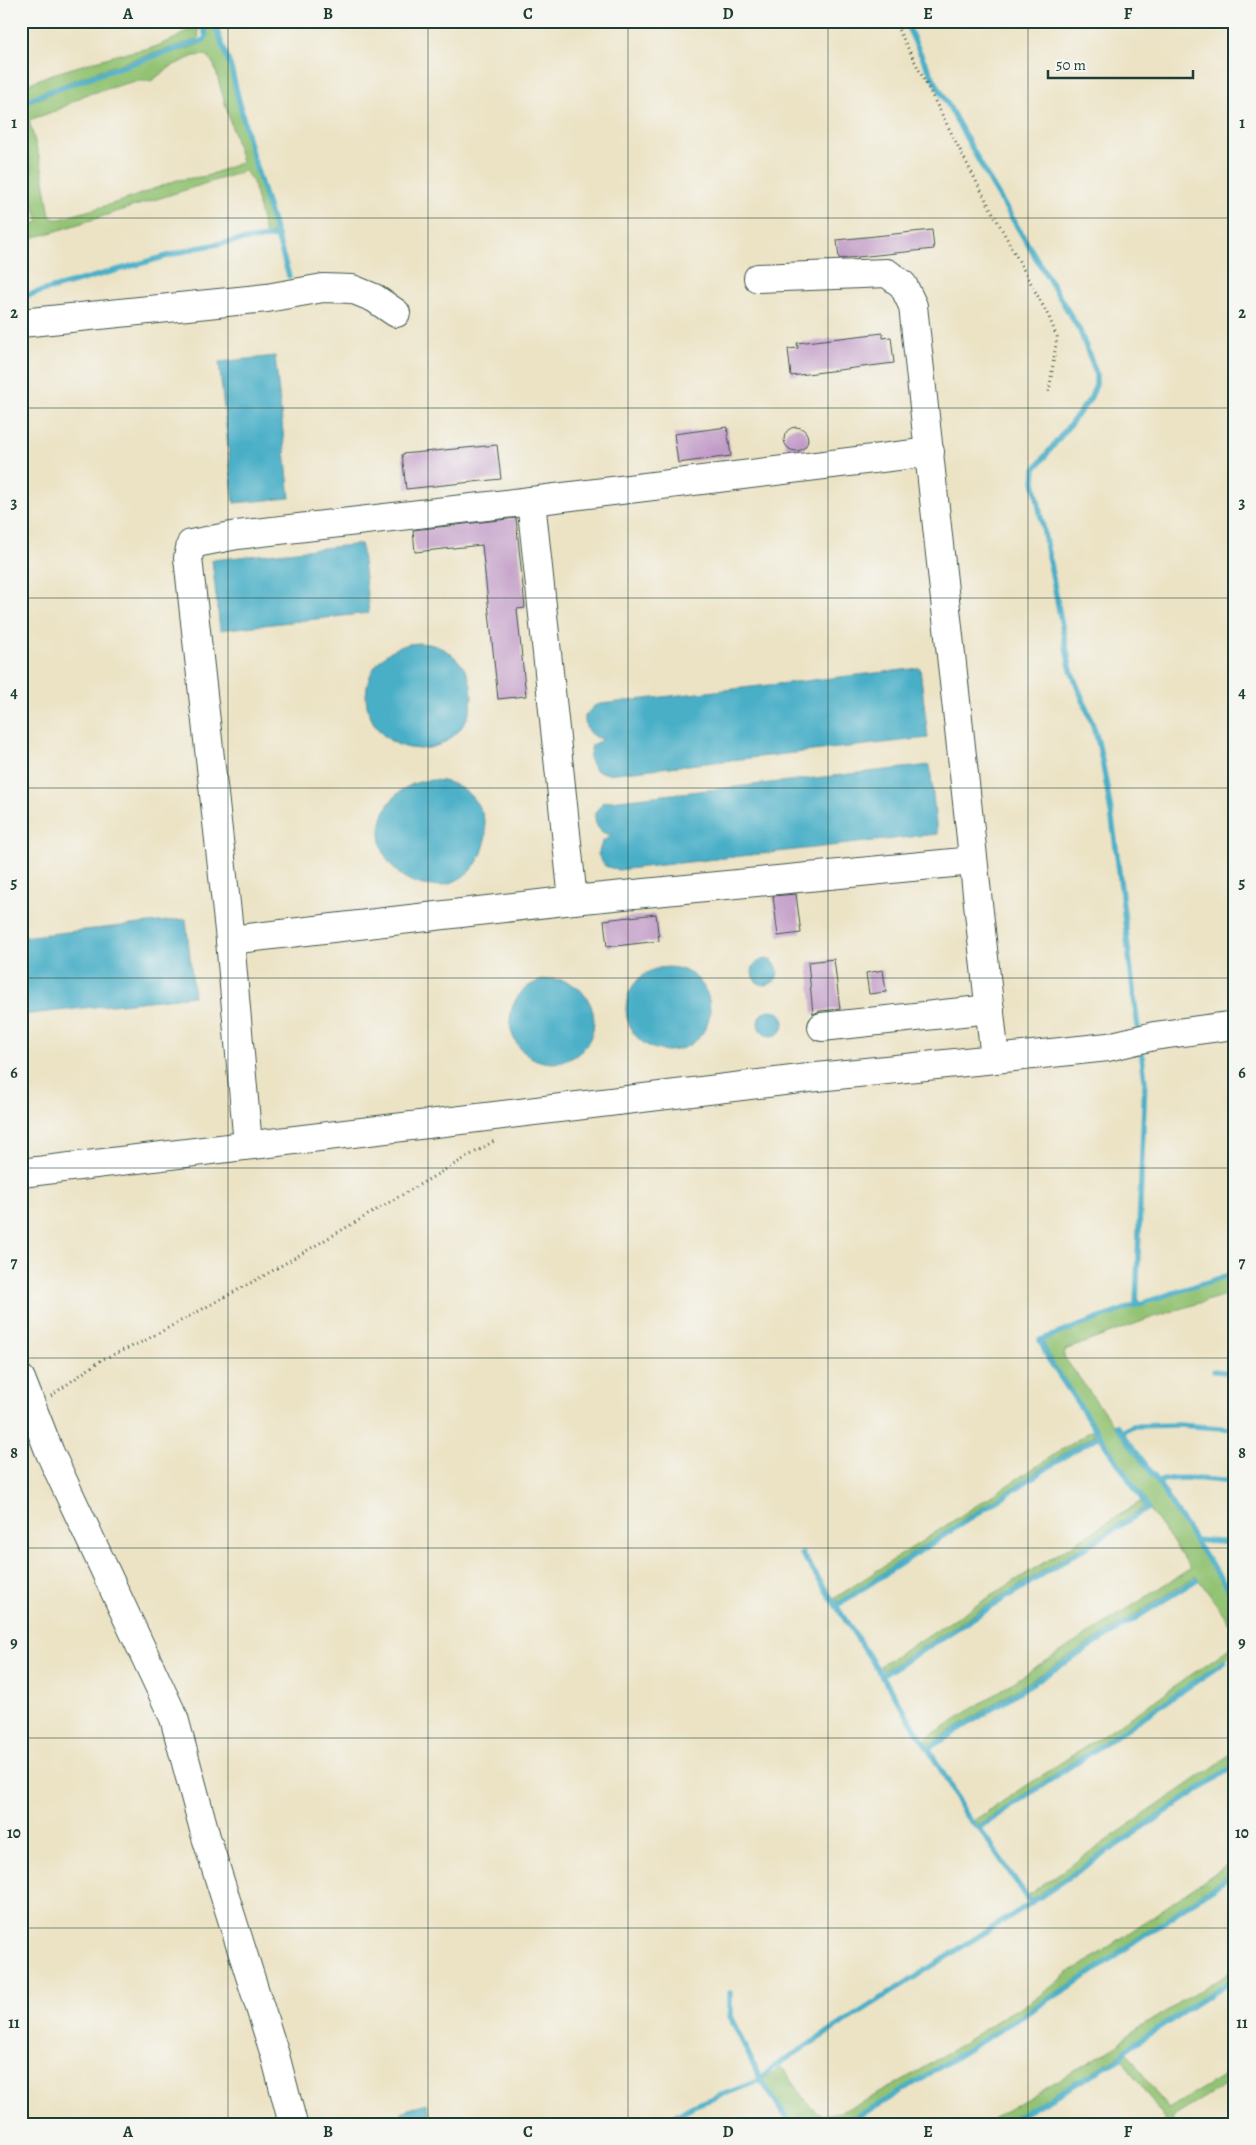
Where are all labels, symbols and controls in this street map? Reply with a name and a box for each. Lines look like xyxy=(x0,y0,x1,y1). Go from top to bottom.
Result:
text: A xyxy=(122,3,134,25)
text: B xyxy=(323,3,333,25)
text: C xyxy=(523,3,533,25)
text: D xyxy=(722,3,734,25)
text: E xyxy=(923,3,933,25)
text: F xyxy=(1124,3,1133,25)
scale bar xyxy=(1048,48,1194,80)
text: 50 m xyxy=(1056,55,1086,75)
text: 1 xyxy=(11,112,17,134)
text: 1 xyxy=(1239,112,1245,134)
text: 2 xyxy=(10,302,18,324)
text: 2 xyxy=(1238,302,1246,324)
text: 3 xyxy=(11,492,18,514)
text: 3 xyxy=(1239,492,1246,514)
text: 4 xyxy=(10,682,18,704)
text: 4 xyxy=(1238,682,1246,704)
text: 5 xyxy=(11,872,18,894)
text: 5 xyxy=(1239,872,1246,894)
text: 6 xyxy=(10,1062,18,1084)
text: 6 xyxy=(1238,1062,1246,1084)
text: 7 xyxy=(11,1252,18,1274)
text: 7 xyxy=(1239,1252,1246,1274)
text: 8 xyxy=(10,1442,18,1464)
text: 8 xyxy=(1238,1442,1246,1464)
text: 9 xyxy=(10,1632,18,1654)
text: 9 xyxy=(1238,1632,1246,1654)
text: 10 xyxy=(7,1822,21,1844)
text: 10 xyxy=(1235,1822,1249,1844)
text: 11 xyxy=(8,2012,20,2034)
text: 11 xyxy=(1236,2012,1248,2034)
text: A xyxy=(122,2121,134,2143)
text: B xyxy=(323,2121,333,2143)
text: C xyxy=(523,2121,533,2143)
text: D xyxy=(722,2121,734,2143)
text: E xyxy=(923,2121,933,2143)
text: F xyxy=(1124,2121,1133,2143)

